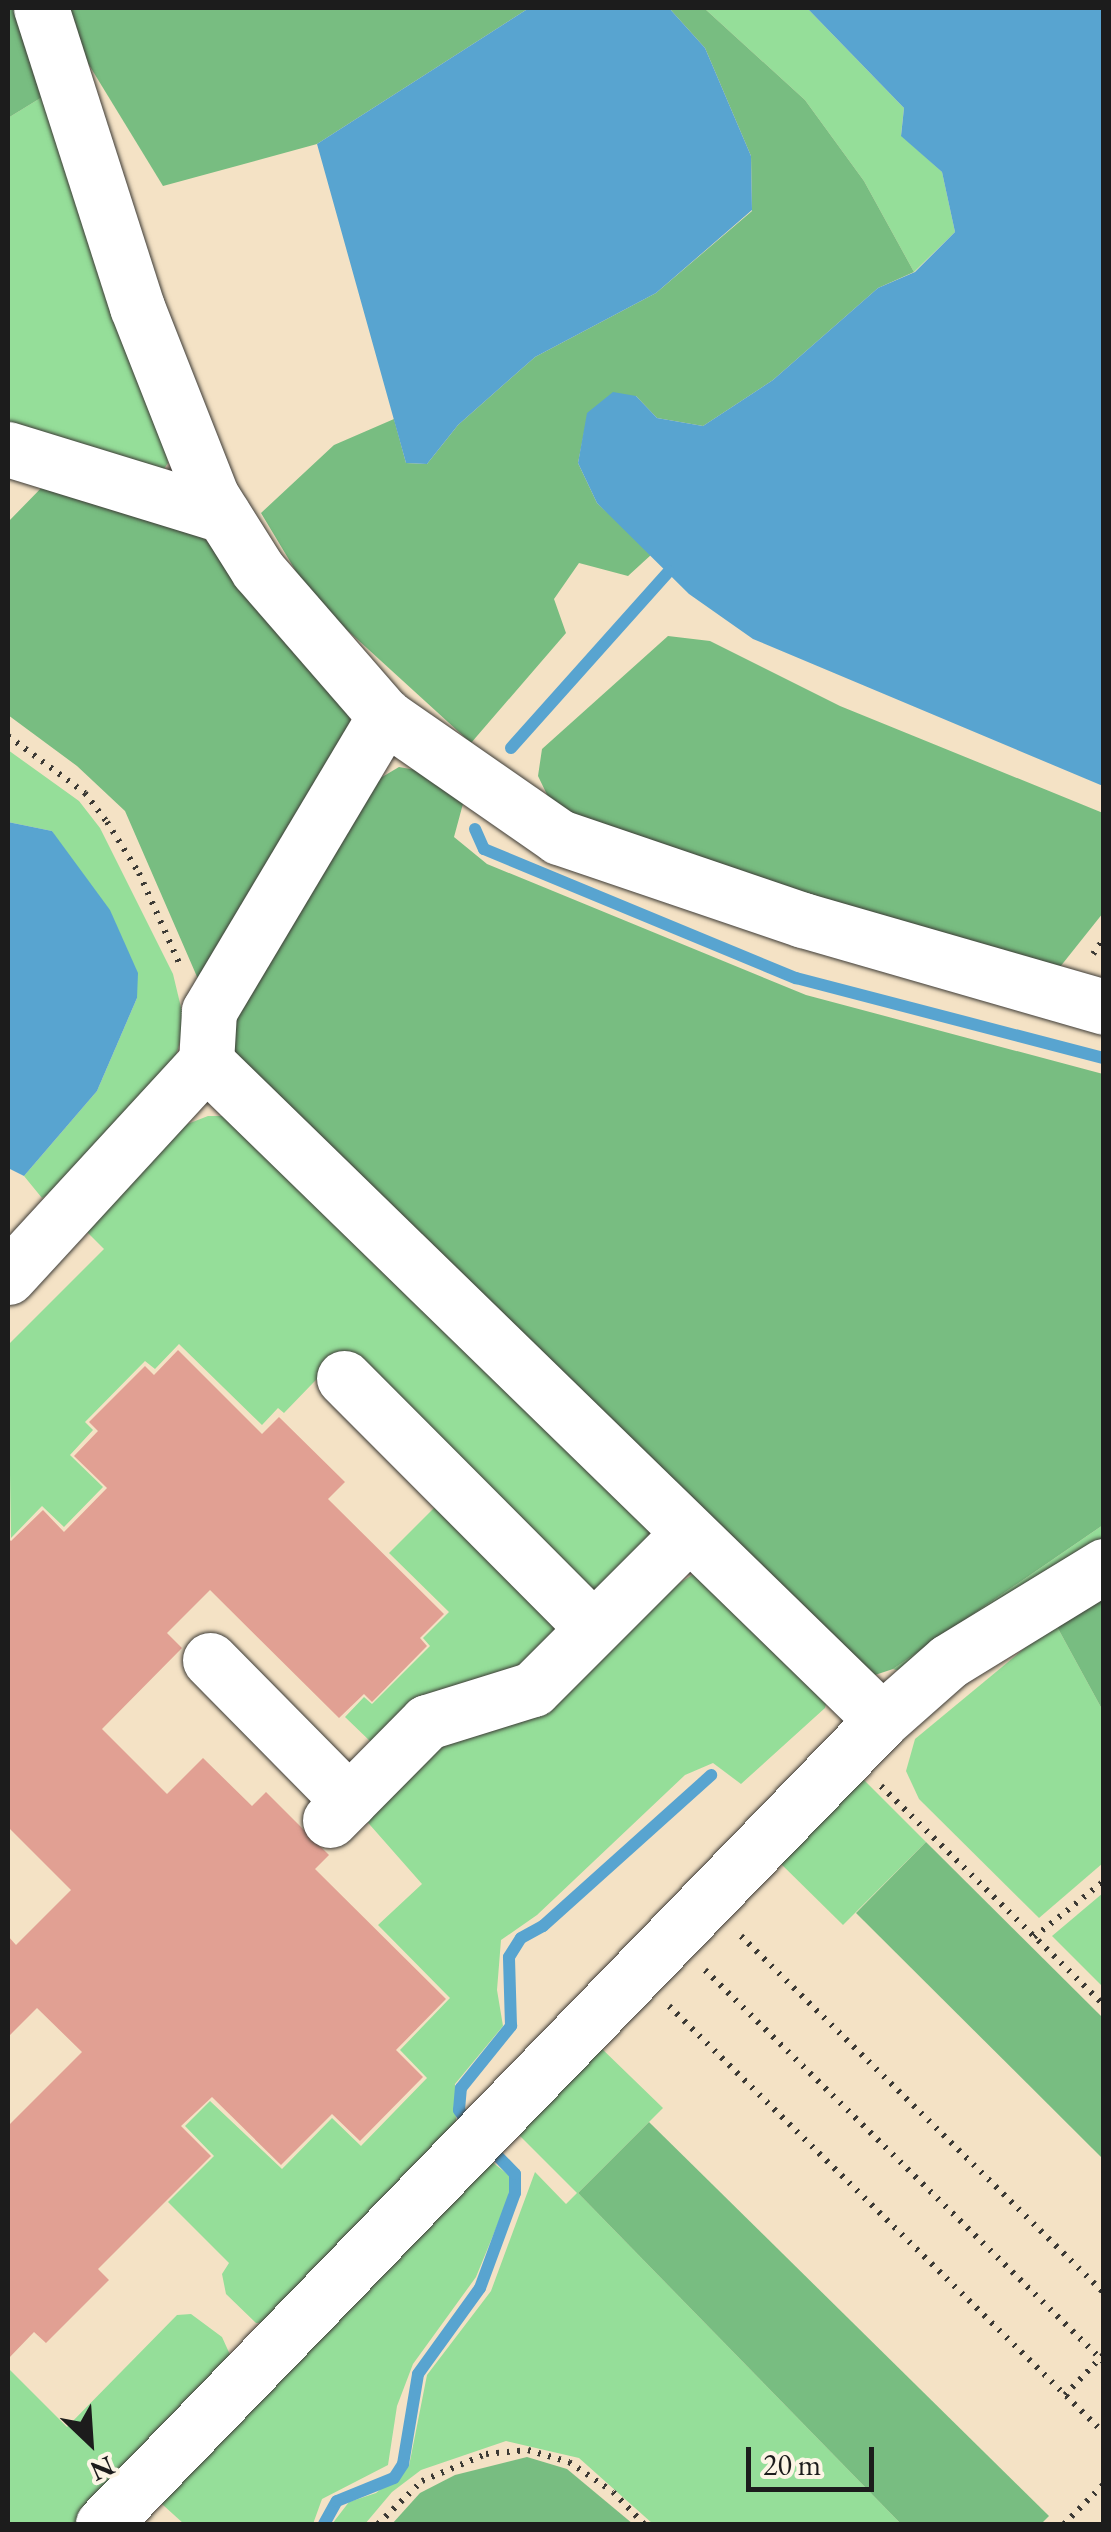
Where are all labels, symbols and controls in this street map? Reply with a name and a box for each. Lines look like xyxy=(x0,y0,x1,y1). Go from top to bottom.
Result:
north arrow xyxy=(40,2392,140,2492)
scale bar xyxy=(751,2427,878,2489)
text: 20 m xyxy=(763,2445,821,2484)
text: N xyxy=(85,2448,121,2490)

